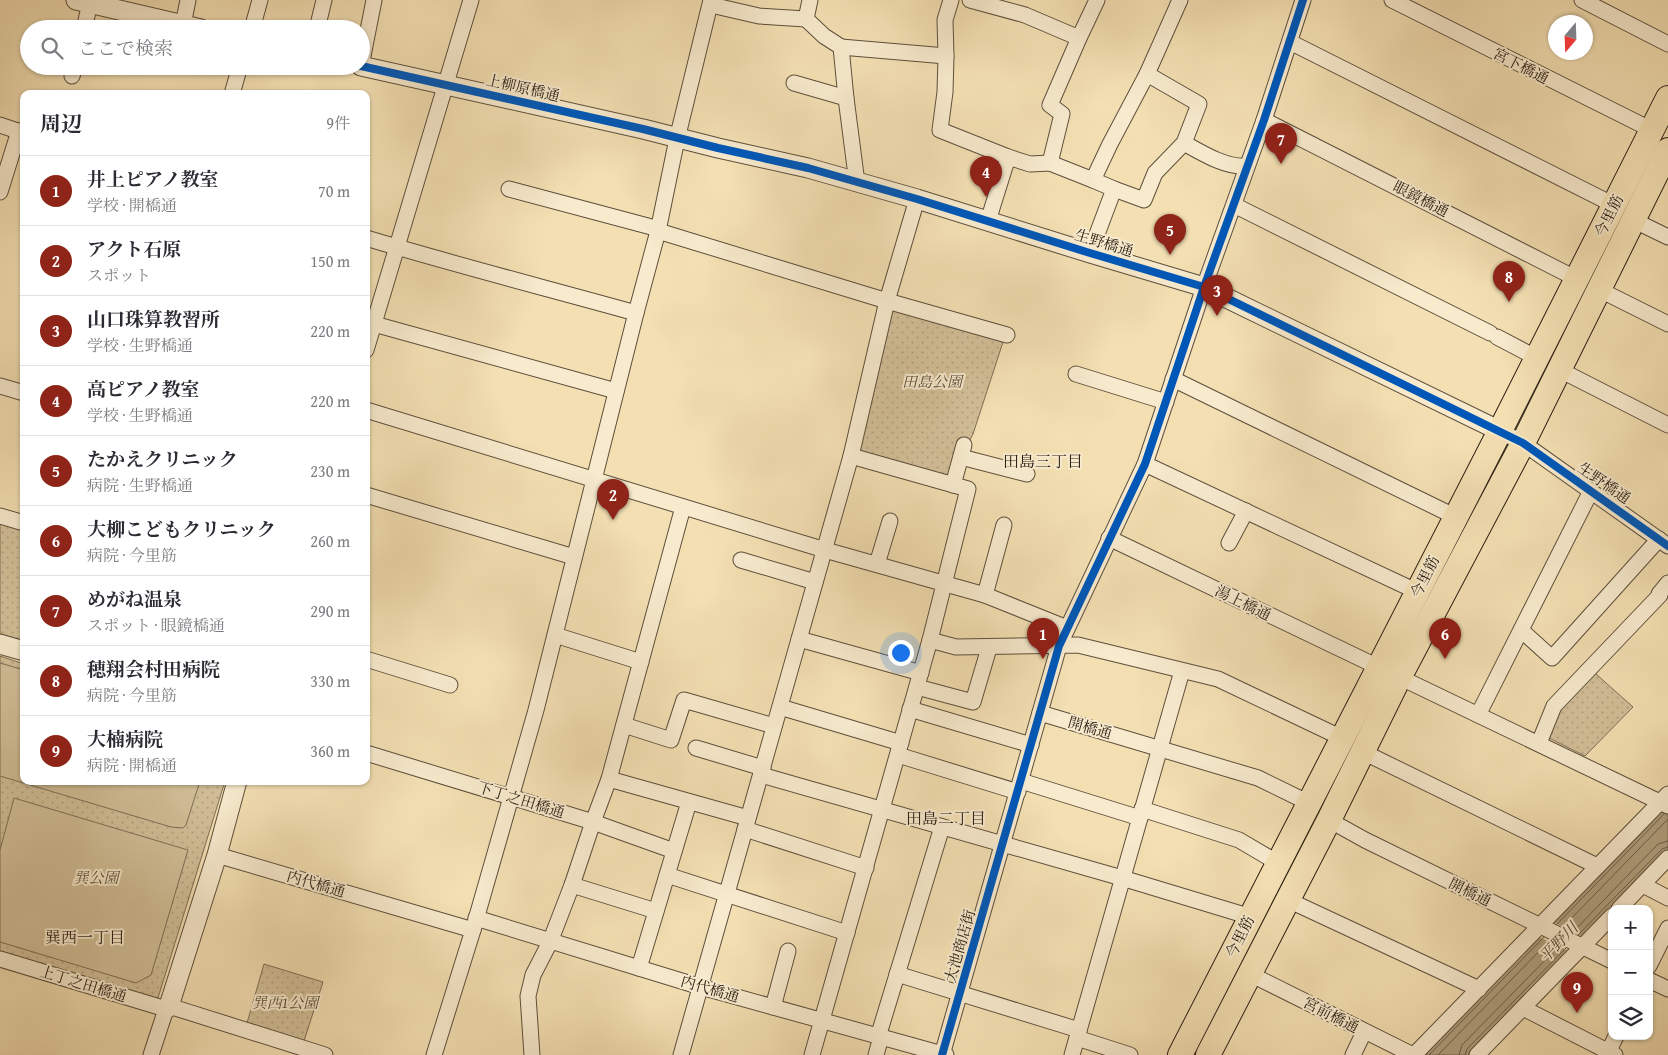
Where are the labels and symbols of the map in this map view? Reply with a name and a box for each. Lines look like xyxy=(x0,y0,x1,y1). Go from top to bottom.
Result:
north arrow xyxy=(1548,15,1593,60)
street label: 宮下橋通 xyxy=(1490,43,1553,89)
street label: 上柳原橋通 xyxy=(484,69,562,106)
pin: 7 xyxy=(1265,123,1297,164)
pin: 4 xyxy=(970,156,1002,197)
street label: 眼鏡橋通 xyxy=(1390,176,1453,222)
street label: 今里筋 xyxy=(1589,191,1628,241)
pin: 5 xyxy=(1154,214,1186,255)
street label: 生野橋通 xyxy=(1072,224,1136,261)
pin: 8 xyxy=(1493,261,1525,302)
pin: 3 xyxy=(1201,275,1233,316)
park label: 田島公園 xyxy=(902,371,965,392)
district label: 田島三丁目 xyxy=(1003,449,1083,473)
street label: 生野橋通 xyxy=(1574,457,1635,508)
pin: 2 xyxy=(597,479,629,520)
street label: 今里筋 xyxy=(1405,552,1444,602)
street label: 湯上橋通 xyxy=(1212,580,1275,625)
pin: 1 xyxy=(1027,618,1059,659)
pin: 6 xyxy=(1429,618,1461,659)
your location xyxy=(888,640,914,666)
street label: 開橋通 xyxy=(1066,711,1115,744)
street label: 下丁之田橋通 xyxy=(475,776,567,823)
district label: 田島二丁目 xyxy=(906,806,986,830)
street label: 内代橋通 xyxy=(284,865,348,902)
park label: 巽公園 xyxy=(73,867,121,888)
street label: 開橋通 xyxy=(1445,872,1495,911)
street label: 大池商店街 xyxy=(939,907,980,985)
street label: 今里筋 xyxy=(1220,912,1259,962)
water label: 平野川 xyxy=(1533,915,1585,968)
district label: 巽西一丁目 xyxy=(45,925,125,949)
street label: 上丁之田橋通 xyxy=(37,960,129,1007)
street label: 内代橋通 xyxy=(678,970,742,1007)
pin: 9 xyxy=(1561,972,1593,1013)
park label: 巽西1公園 xyxy=(252,992,321,1013)
street label: 宮前橋通 xyxy=(1300,992,1363,1038)

